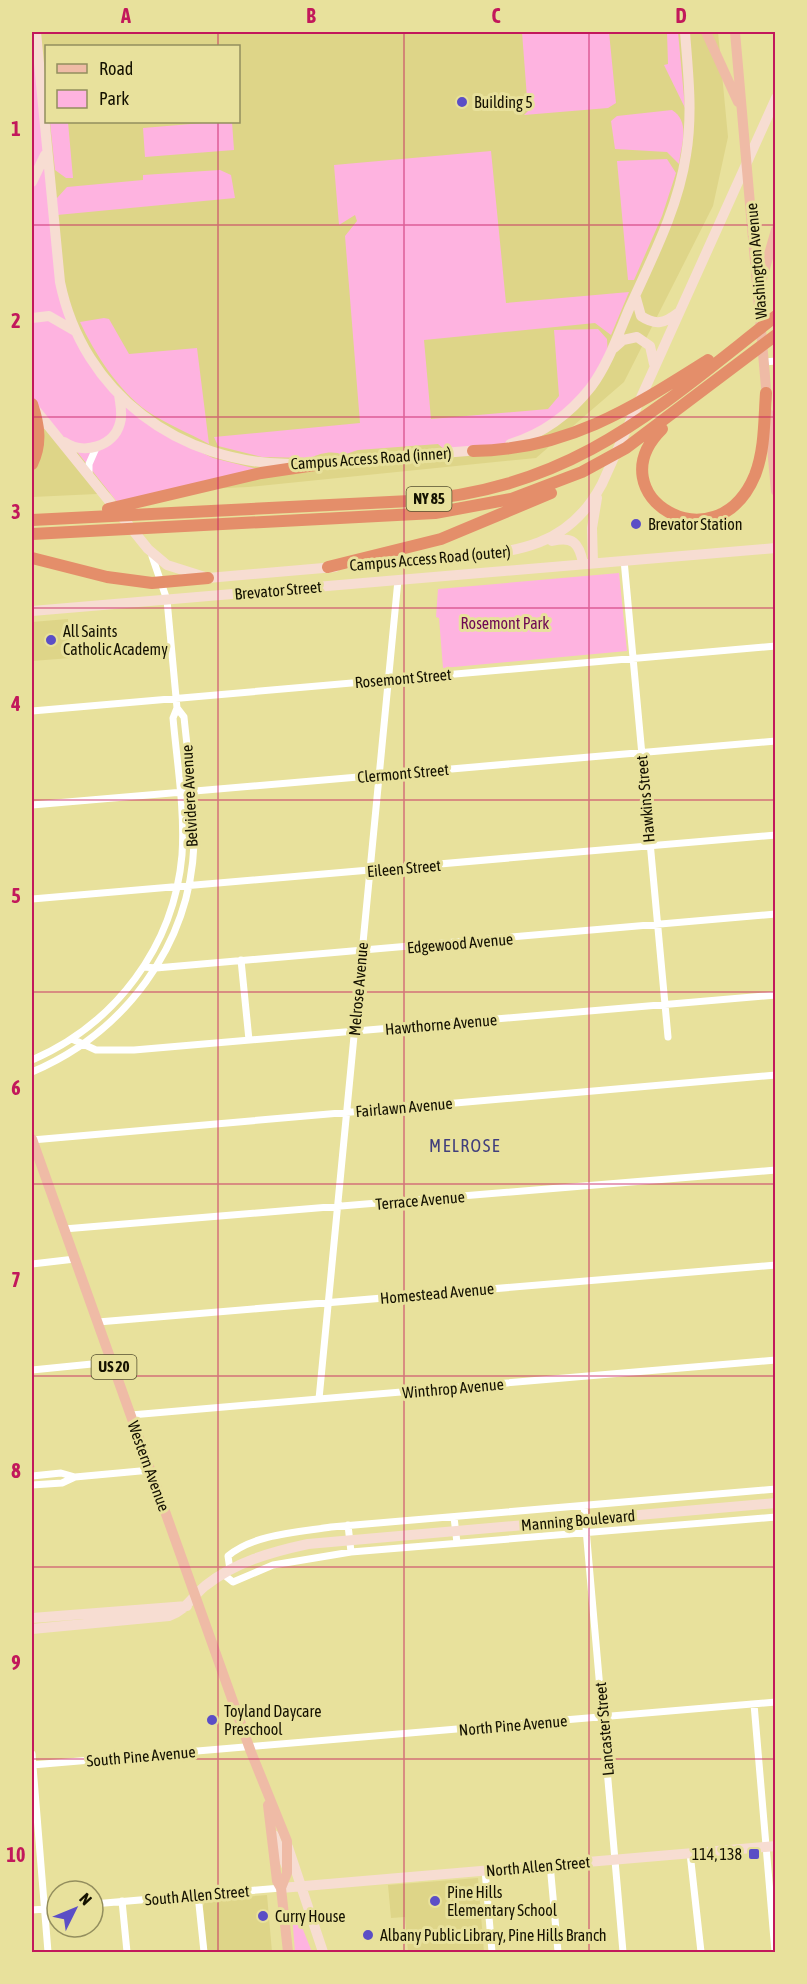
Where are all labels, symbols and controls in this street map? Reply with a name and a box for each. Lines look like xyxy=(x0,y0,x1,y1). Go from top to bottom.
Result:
text: A xyxy=(120,4,131,27)
text: B xyxy=(306,4,316,27)
text: C xyxy=(492,4,501,27)
text: D xyxy=(675,4,687,27)
legend xyxy=(45,45,240,123)
text: Road xyxy=(99,58,133,79)
text: Park xyxy=(99,88,129,109)
place label: Building 5 xyxy=(474,93,533,112)
marker: Building 5 xyxy=(455,95,469,109)
text: 1 xyxy=(11,117,21,140)
street label: Washington Avenue xyxy=(742,202,771,320)
text: 2 xyxy=(11,309,21,332)
street label: Campus Access Road (inner) xyxy=(290,443,452,474)
road number: NY 85 xyxy=(406,487,452,511)
text: 3 xyxy=(11,500,21,523)
place label: Brevator Station xyxy=(648,515,743,533)
marker: Brevator Station xyxy=(629,517,643,531)
street label: Campus Access Road (outer) xyxy=(349,542,512,575)
street label: Brevator Street xyxy=(234,577,323,603)
park label: Rosemont Park xyxy=(461,614,549,632)
place label: All Saints Catholic Academy xyxy=(63,622,168,659)
marker: All Saints Catholic Academy xyxy=(44,633,58,647)
street label: Rosemont Street xyxy=(354,665,453,691)
text: 4 xyxy=(10,692,21,715)
street label: Belvidere Avenue xyxy=(177,744,201,848)
street label: Hawkins Street xyxy=(632,754,658,843)
street label: Clermont Street xyxy=(356,760,450,786)
street label: Eileen Street xyxy=(366,856,442,880)
text: 5 xyxy=(11,884,21,907)
street label: Edgewood Avenue xyxy=(406,929,514,958)
street label: Melrose Avenue xyxy=(345,941,371,1037)
street label: Hawthorne Avenue xyxy=(384,1010,498,1038)
text: 6 xyxy=(11,1076,21,1099)
street label: Fairlawn Avenue xyxy=(355,1094,453,1120)
district label: MELROSE xyxy=(429,1135,501,1156)
street label: Terrace Avenue xyxy=(375,1187,465,1213)
text: 7 xyxy=(11,1268,21,1291)
street label: Homestead Avenue xyxy=(379,1279,495,1307)
road number: US 20 xyxy=(92,1355,136,1379)
street label: Winthrop Avenue xyxy=(402,1375,505,1402)
street label: Western Avenue xyxy=(124,1418,174,1514)
text: 8 xyxy=(11,1459,21,1482)
street label: Manning Boulevard xyxy=(520,1506,636,1535)
text: 9 xyxy=(11,1651,21,1674)
street label: Lancaster Street xyxy=(591,1681,617,1777)
place label: Toyland Daycare Preschool xyxy=(224,1702,321,1738)
street label: North Pine Avenue xyxy=(458,1711,568,1739)
marker: Toyland Daycare Preschool xyxy=(205,1713,219,1727)
street label: South Pine Avenue xyxy=(86,1742,196,1770)
text: 10 xyxy=(7,1843,25,1866)
place label: 114, 138 xyxy=(692,1845,742,1863)
marker: 114, 138 xyxy=(747,1847,761,1861)
street label: North Allen Street xyxy=(485,1852,591,1880)
north arrow xyxy=(45,1879,105,1939)
street label: South Allen Street xyxy=(144,1881,250,1909)
place label: Pine Hills Elementary School xyxy=(447,1883,558,1920)
text: N xyxy=(76,1889,96,1908)
marker: Pine Hills Elementary School xyxy=(428,1894,442,1908)
place label: Curry House xyxy=(275,1907,346,1926)
marker: Curry House xyxy=(256,1909,270,1923)
place label: Albany Public Library, Pine Hills Branch xyxy=(380,1926,607,1945)
marker: Albany Public Library, Pine Hills Branch xyxy=(361,1928,375,1942)

